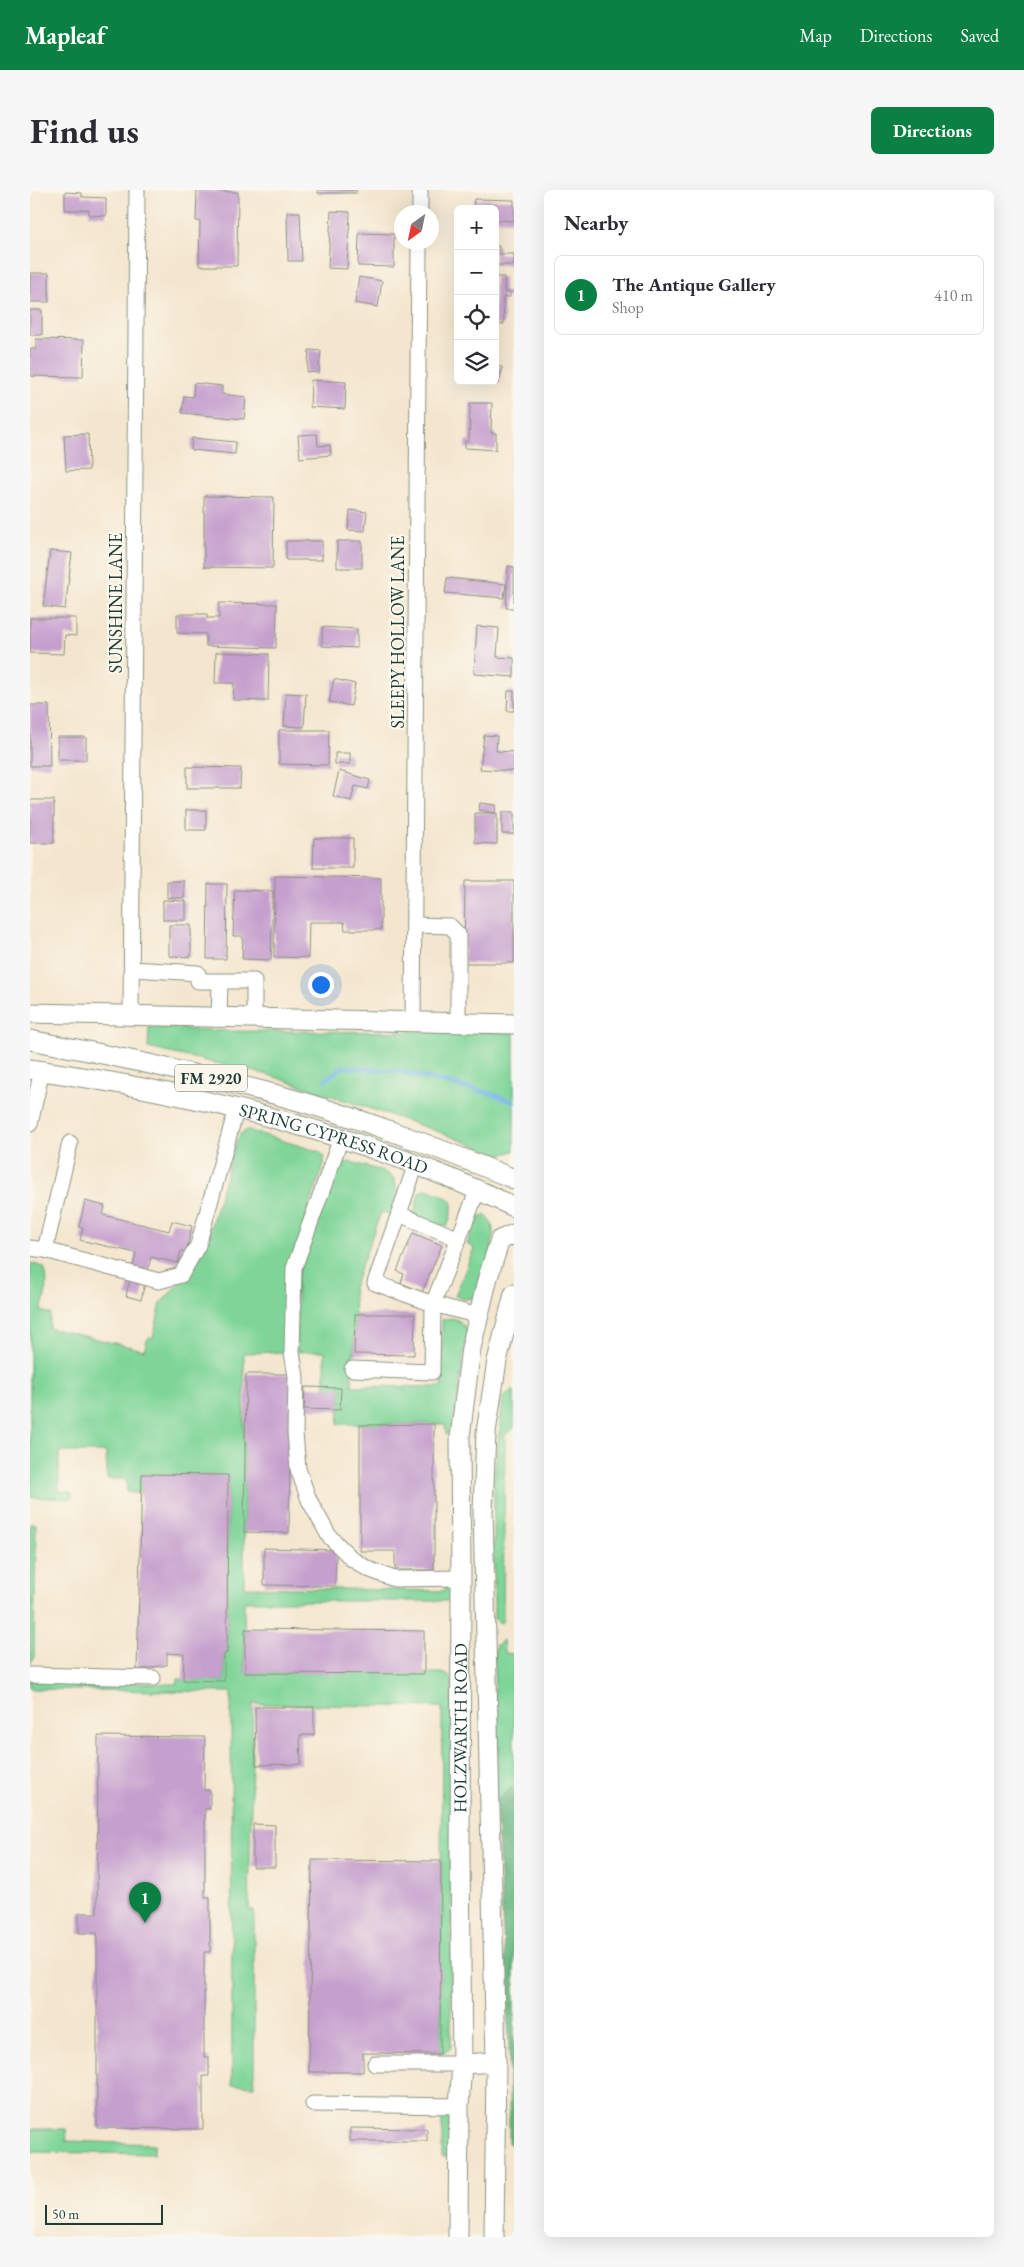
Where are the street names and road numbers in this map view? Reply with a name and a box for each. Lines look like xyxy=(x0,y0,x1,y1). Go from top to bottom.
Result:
street label: SUNSHINE LANE xyxy=(104,533,127,673)
street label: SLEEPY HOLLOW LANE xyxy=(386,535,409,729)
road number: FM 2920 xyxy=(175,1064,247,1091)
street label: SPRING CYPRESS ROAD xyxy=(237,1098,432,1179)
street label: HOLZWARTH ROAD xyxy=(448,1643,472,1813)

